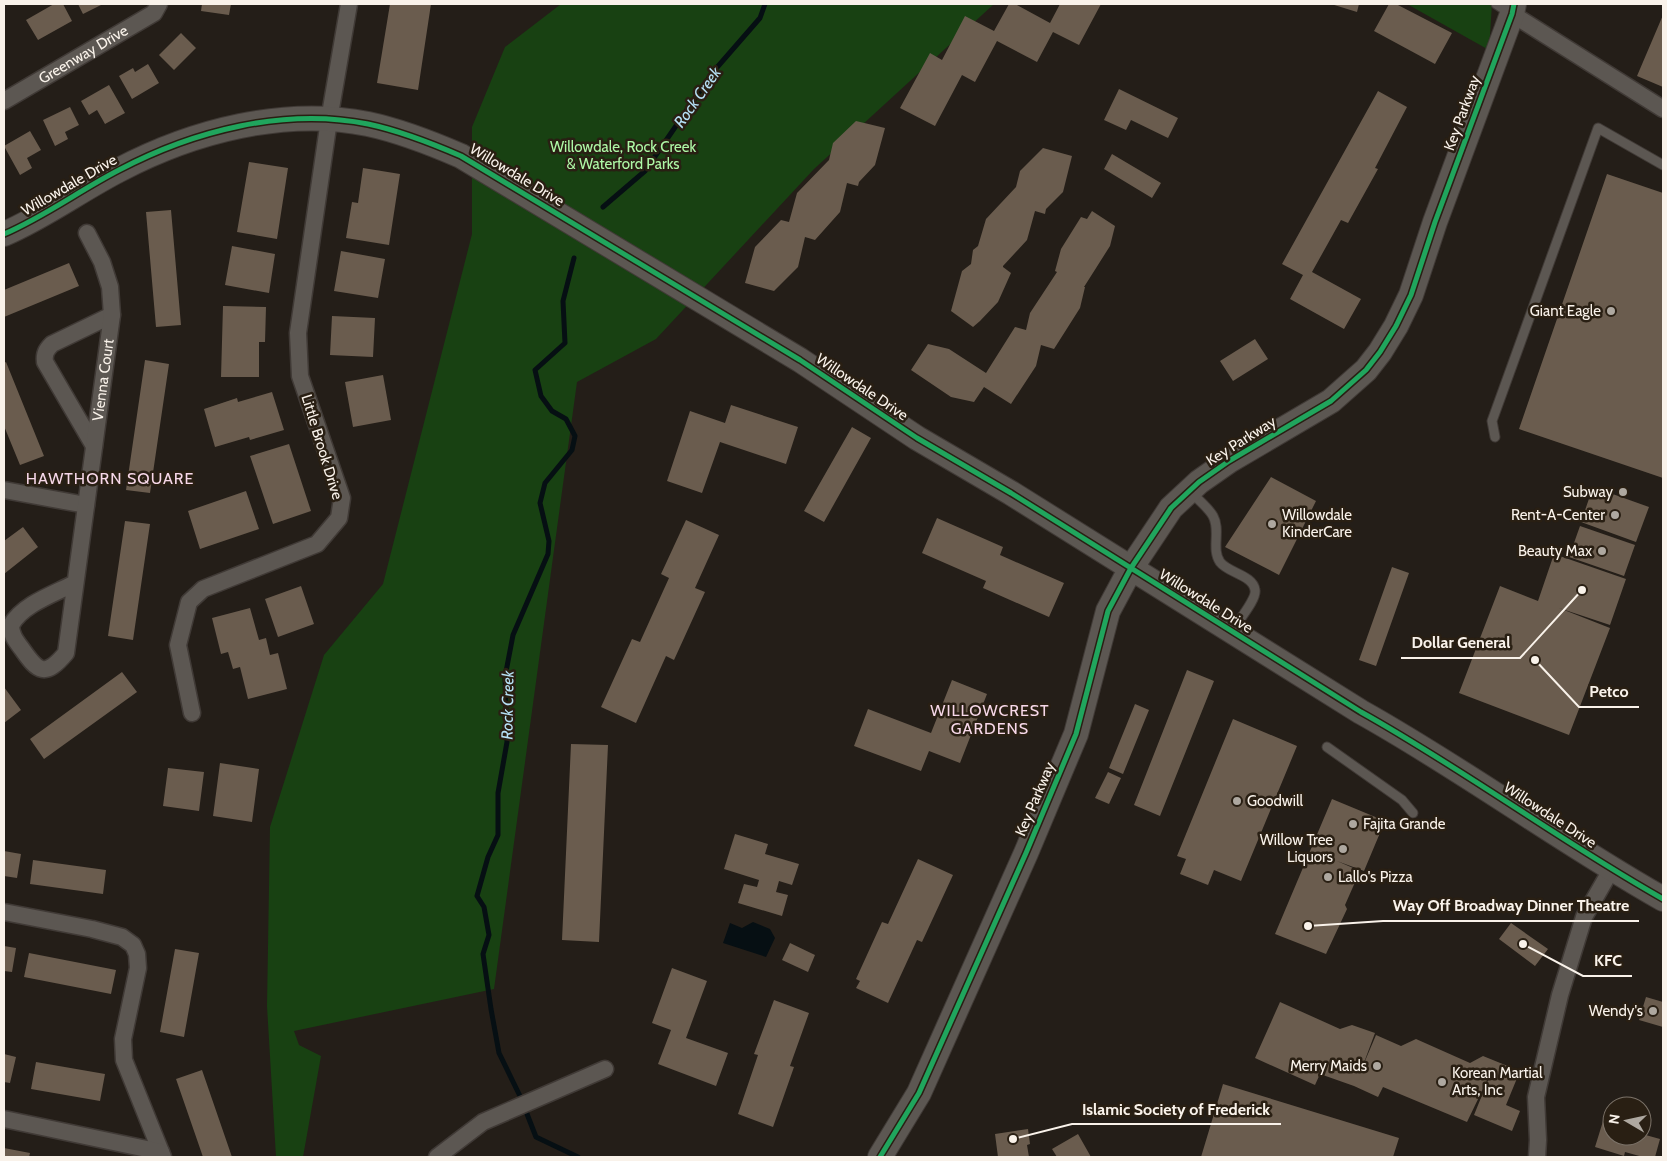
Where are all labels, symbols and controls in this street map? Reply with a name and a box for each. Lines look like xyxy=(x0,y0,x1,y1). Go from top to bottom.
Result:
street label: Greenway Drive xyxy=(35,21,132,88)
water label: Rock Creek xyxy=(670,63,726,131)
street label: Key Parkway xyxy=(1440,72,1484,153)
park label: Willowdale, Rock Creek & Waterford Parks xyxy=(550,138,696,173)
street label: Willowdale Drive xyxy=(467,140,568,210)
street label: Willowdale Drive xyxy=(18,150,120,220)
place label: Giant Eagle xyxy=(1530,302,1601,320)
marker: Giant Eagle xyxy=(1605,305,1617,317)
street label: Vienna Court xyxy=(89,338,118,422)
street label: Willowdale Drive xyxy=(813,350,912,425)
street label: Little Brook Drive xyxy=(297,392,347,502)
street label: Key Parkway xyxy=(1203,412,1280,470)
district label: HAWTHORN SQUARE xyxy=(26,469,194,488)
place label: Subway xyxy=(1563,483,1613,501)
marker: Subway xyxy=(1617,486,1629,498)
place label: Willowdale KinderCare xyxy=(1282,506,1352,541)
place label: Rent-A-Center xyxy=(1511,506,1605,524)
marker: Rent-A-Center xyxy=(1609,509,1621,521)
marker: Willowdale KinderCare xyxy=(1266,518,1278,530)
place label: Beauty Max xyxy=(1518,542,1592,560)
marker: Beauty Max xyxy=(1596,545,1608,557)
street label: Willowdale Drive xyxy=(1156,565,1256,637)
callout: Dollar General xyxy=(1401,627,1520,658)
text: Dollar General xyxy=(1411,633,1511,652)
water label: Rock Creek xyxy=(497,669,518,740)
callout: Petco xyxy=(1579,676,1639,707)
text: Petco xyxy=(1589,682,1629,701)
district label: WILLOWCREST GARDENS xyxy=(930,701,1050,738)
street label: Key Parkway xyxy=(1011,759,1059,839)
street label: Willowdale Drive xyxy=(1500,778,1600,852)
place label: Goodwill xyxy=(1247,792,1303,810)
marker: Goodwill xyxy=(1231,795,1243,807)
place label: Fajita Grande xyxy=(1363,815,1446,833)
marker: Fajita Grande xyxy=(1347,818,1359,830)
place label: Willow Tree Liquors xyxy=(1260,831,1333,866)
marker: Willow Tree Liquors xyxy=(1337,843,1349,855)
place label: Lallo's Pizza xyxy=(1338,868,1413,886)
marker: Lallo's Pizza xyxy=(1322,871,1334,883)
callout: Way Off Broadway Dinner Theatre xyxy=(1383,890,1639,921)
text: Way Off Broadway Dinner Theatre xyxy=(1393,896,1629,915)
callout: KFC xyxy=(1583,945,1632,976)
text: KFC xyxy=(1594,951,1622,970)
place label: Wendy's xyxy=(1589,1002,1643,1020)
marker: Wendy's xyxy=(1647,1005,1659,1017)
place label: Merry Maids xyxy=(1290,1057,1367,1075)
marker: Merry Maids xyxy=(1371,1060,1383,1072)
place label: Korean Martial Arts, Inc xyxy=(1452,1064,1543,1099)
marker: Korean Martial Arts, Inc xyxy=(1436,1076,1448,1088)
callout: Islamic Society of Frederick xyxy=(1072,1093,1281,1124)
north arrow xyxy=(1602,1096,1652,1146)
text: Islamic Society of Frederick xyxy=(1082,1100,1270,1119)
text: N xyxy=(1604,1113,1624,1125)

